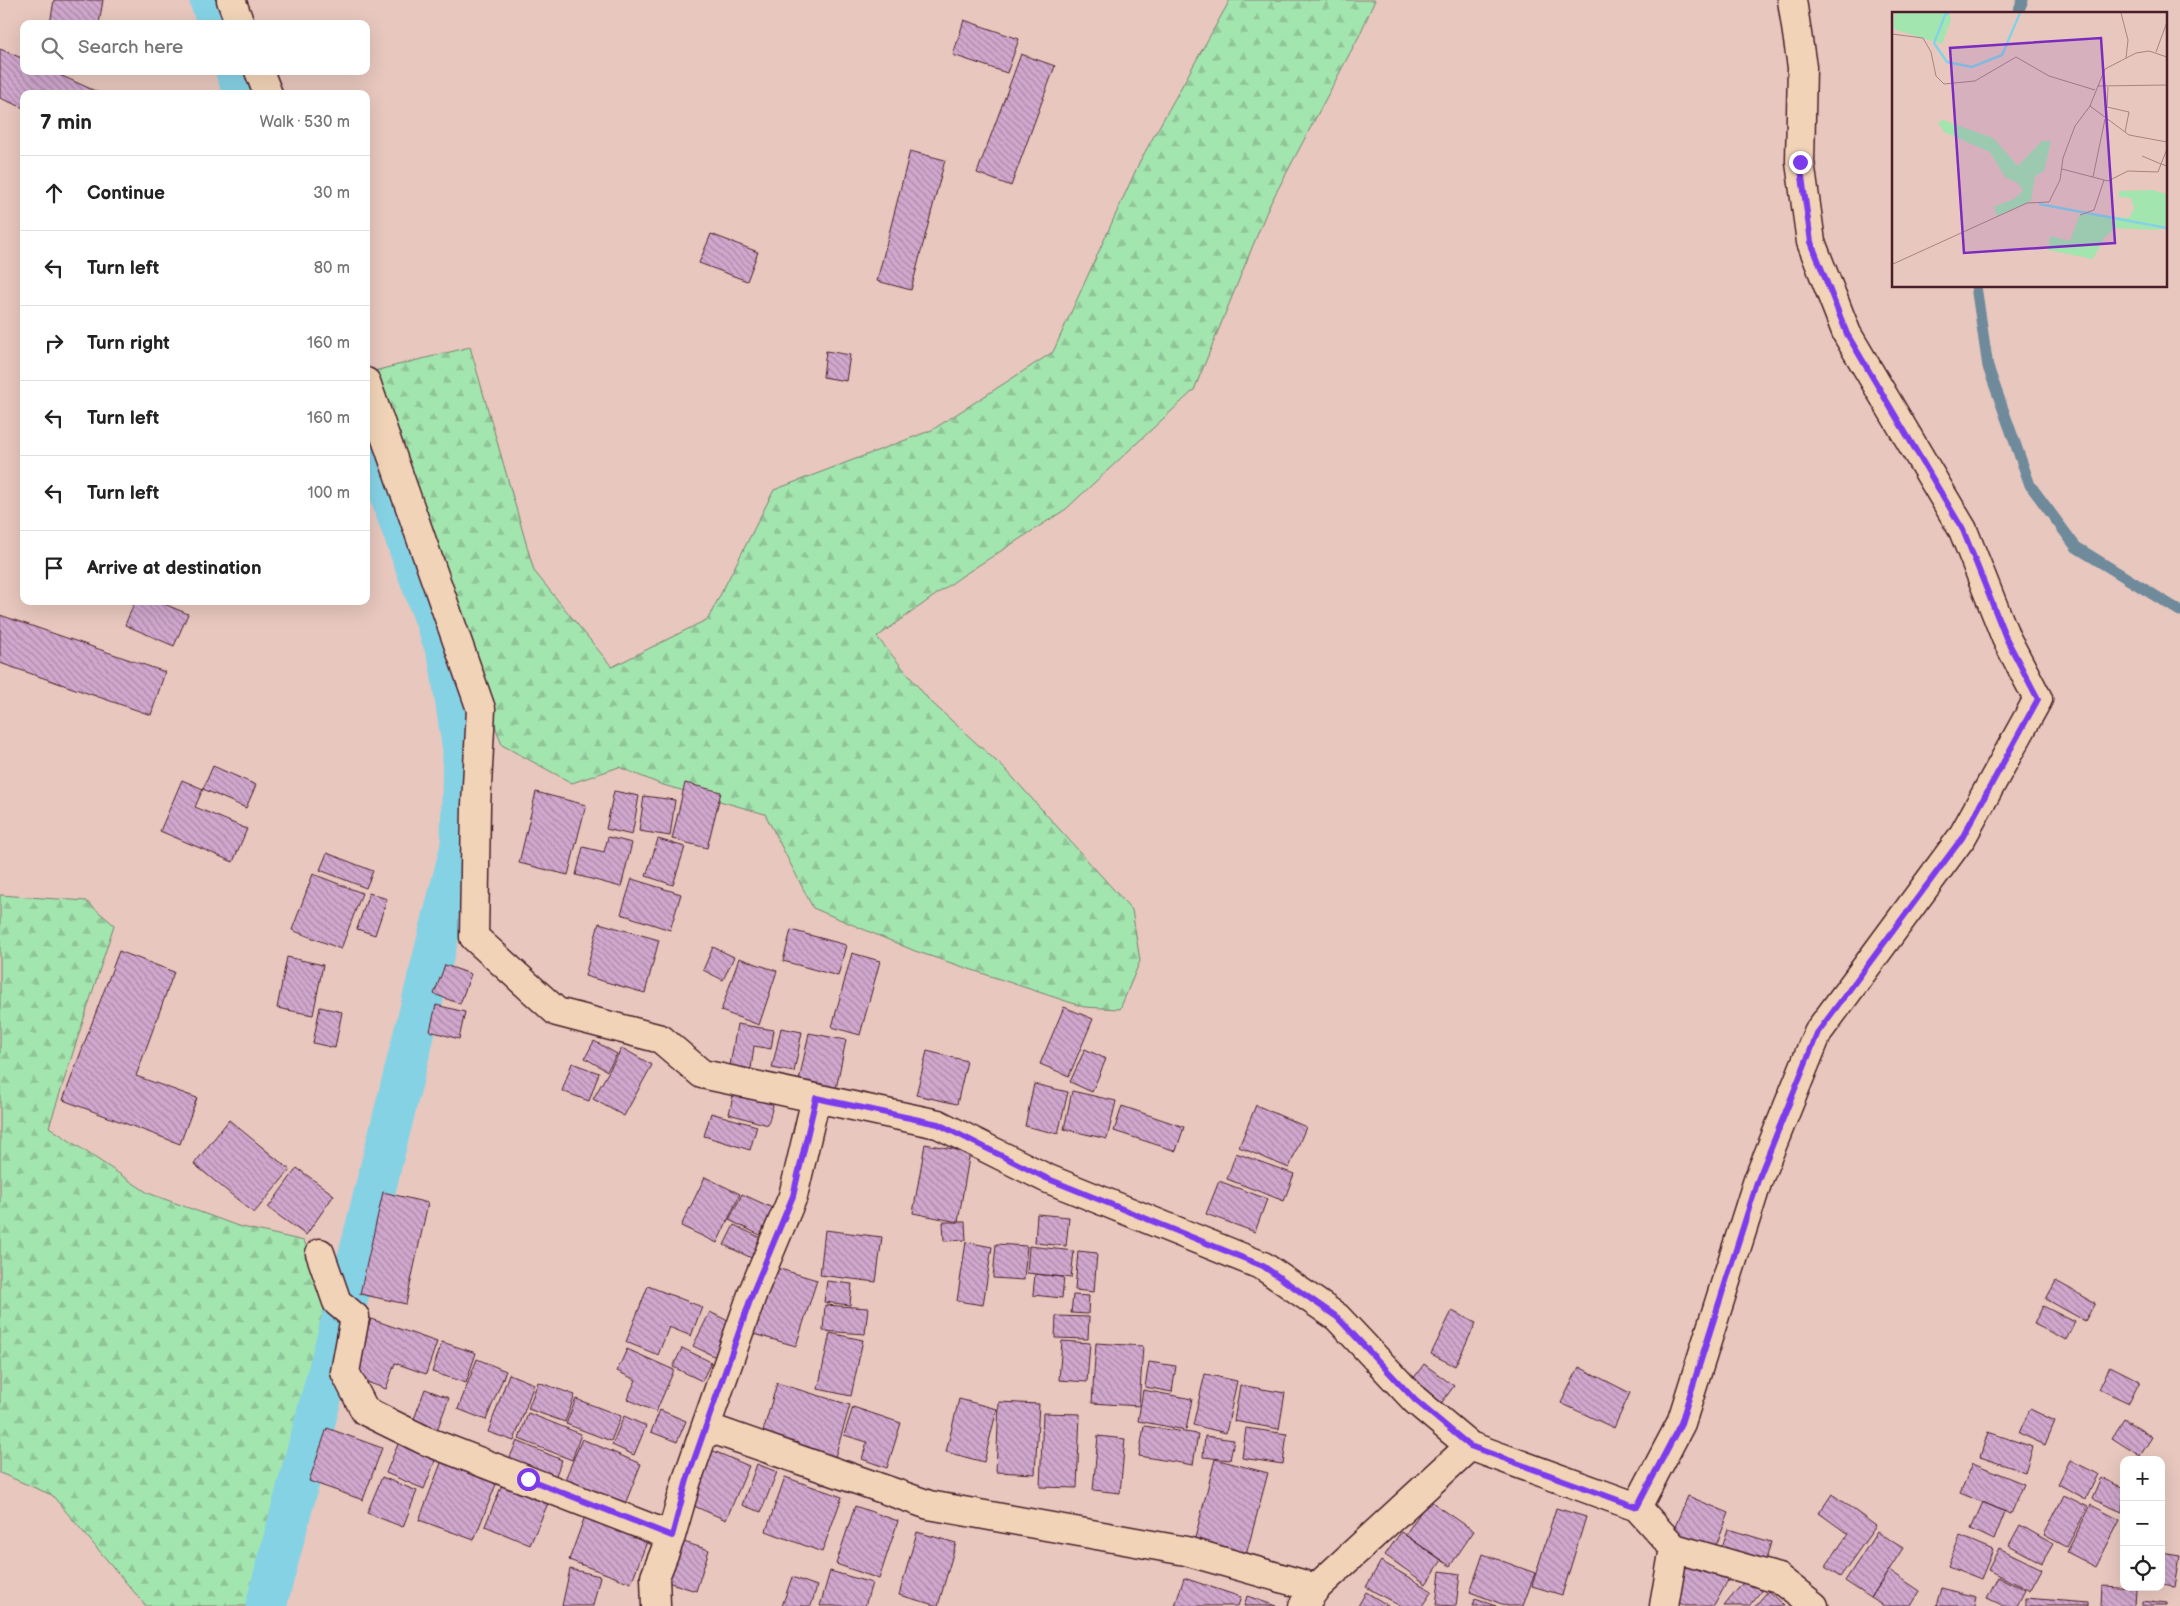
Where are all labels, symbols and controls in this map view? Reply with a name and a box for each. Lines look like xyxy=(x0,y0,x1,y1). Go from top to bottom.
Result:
inset map xyxy=(1892,12,2168,288)
search box xyxy=(20,20,370,75)
icon: search xyxy=(38,34,66,62)
text: Search here xyxy=(78,36,183,59)
text: 7 min xyxy=(40,110,92,135)
text: Walk · 530 m xyxy=(259,113,350,132)
route end xyxy=(1789,151,1812,174)
icon: ahead xyxy=(40,179,68,207)
text: Continue xyxy=(87,182,165,205)
text: 30 m xyxy=(313,184,350,203)
icon: left xyxy=(40,254,68,282)
text: Turn left xyxy=(87,257,159,280)
text: 80 m xyxy=(314,259,350,278)
icon: right xyxy=(40,329,68,357)
text: Turn right xyxy=(87,332,170,355)
text: 160 m xyxy=(307,334,350,353)
icon: left xyxy=(40,404,68,432)
text: Turn left xyxy=(87,407,159,430)
text: 160 m xyxy=(307,409,350,428)
icon: left xyxy=(40,479,68,507)
text: Turn left xyxy=(87,482,159,505)
text: 100 m xyxy=(307,484,350,503)
icon: arrive xyxy=(40,554,68,582)
text: Arrive at destination xyxy=(87,557,262,580)
map controls xyxy=(2120,1456,2165,1591)
button: + xyxy=(2120,1456,2165,1501)
route start xyxy=(517,1468,540,1491)
button: − xyxy=(2120,1501,2165,1546)
button: locate xyxy=(2120,1546,2165,1591)

